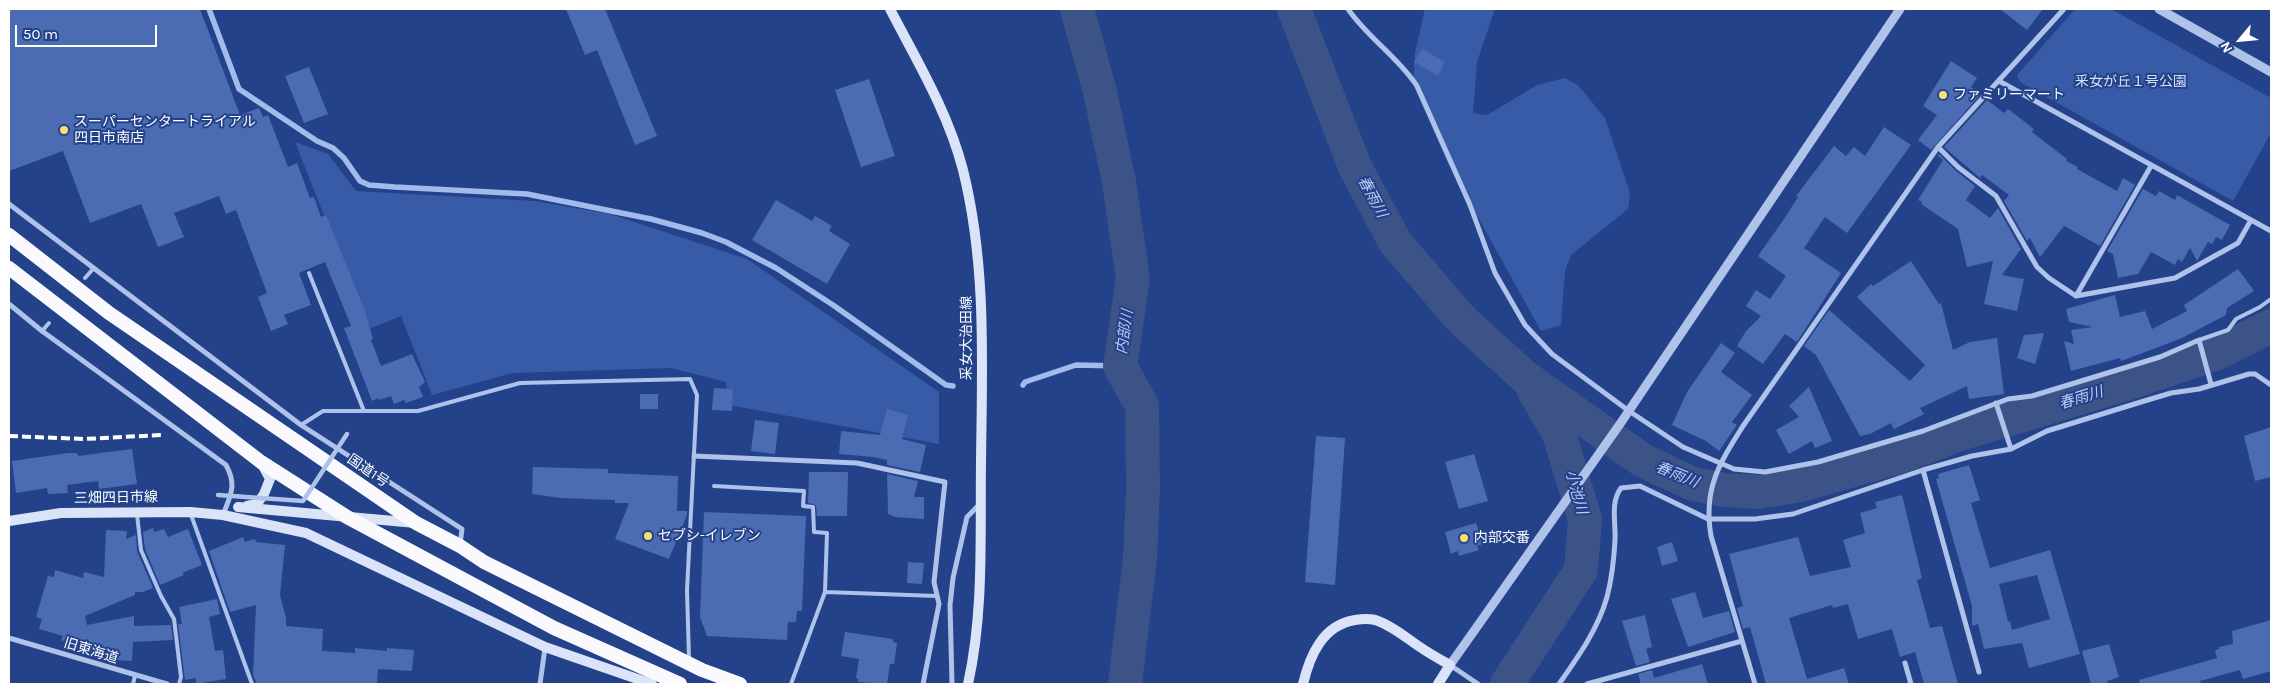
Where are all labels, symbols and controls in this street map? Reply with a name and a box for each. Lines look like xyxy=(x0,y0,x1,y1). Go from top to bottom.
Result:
scale bar xyxy=(18,15,160,47)
north arrow xyxy=(2215,15,2265,65)
text: 50 m xyxy=(23,25,58,43)
text: N xyxy=(2216,39,2236,56)
park label: 釆女が丘１号公園 xyxy=(2075,74,2187,90)
place label: ファミリーマート xyxy=(1953,87,2065,103)
marker: ファミリーマート xyxy=(1937,89,1949,101)
place label: スーパーセンタートライアル 四日市南店 xyxy=(74,114,256,146)
marker: スーパーセンタートライアル 四日市南店 xyxy=(58,124,70,136)
water label: 春雨川 xyxy=(1353,173,1391,221)
street label: 采女大治田線 xyxy=(959,296,975,380)
water label: 内部川 xyxy=(1113,308,1137,356)
water label: 春雨川 xyxy=(2057,383,2105,413)
street label: 国道1号 xyxy=(344,451,392,491)
water label: 春雨川 xyxy=(1653,458,1701,492)
water label: 小池川 xyxy=(1561,468,1591,516)
street label: 三畑四日市線 xyxy=(74,489,158,507)
place label: セブン-イレブン xyxy=(658,528,761,544)
marker: セブン-イレブン xyxy=(642,530,654,542)
place label: 内部交番 xyxy=(1474,530,1530,546)
marker: 内部交番 xyxy=(1458,532,1470,544)
street label: 旧東海道 xyxy=(62,635,120,667)

